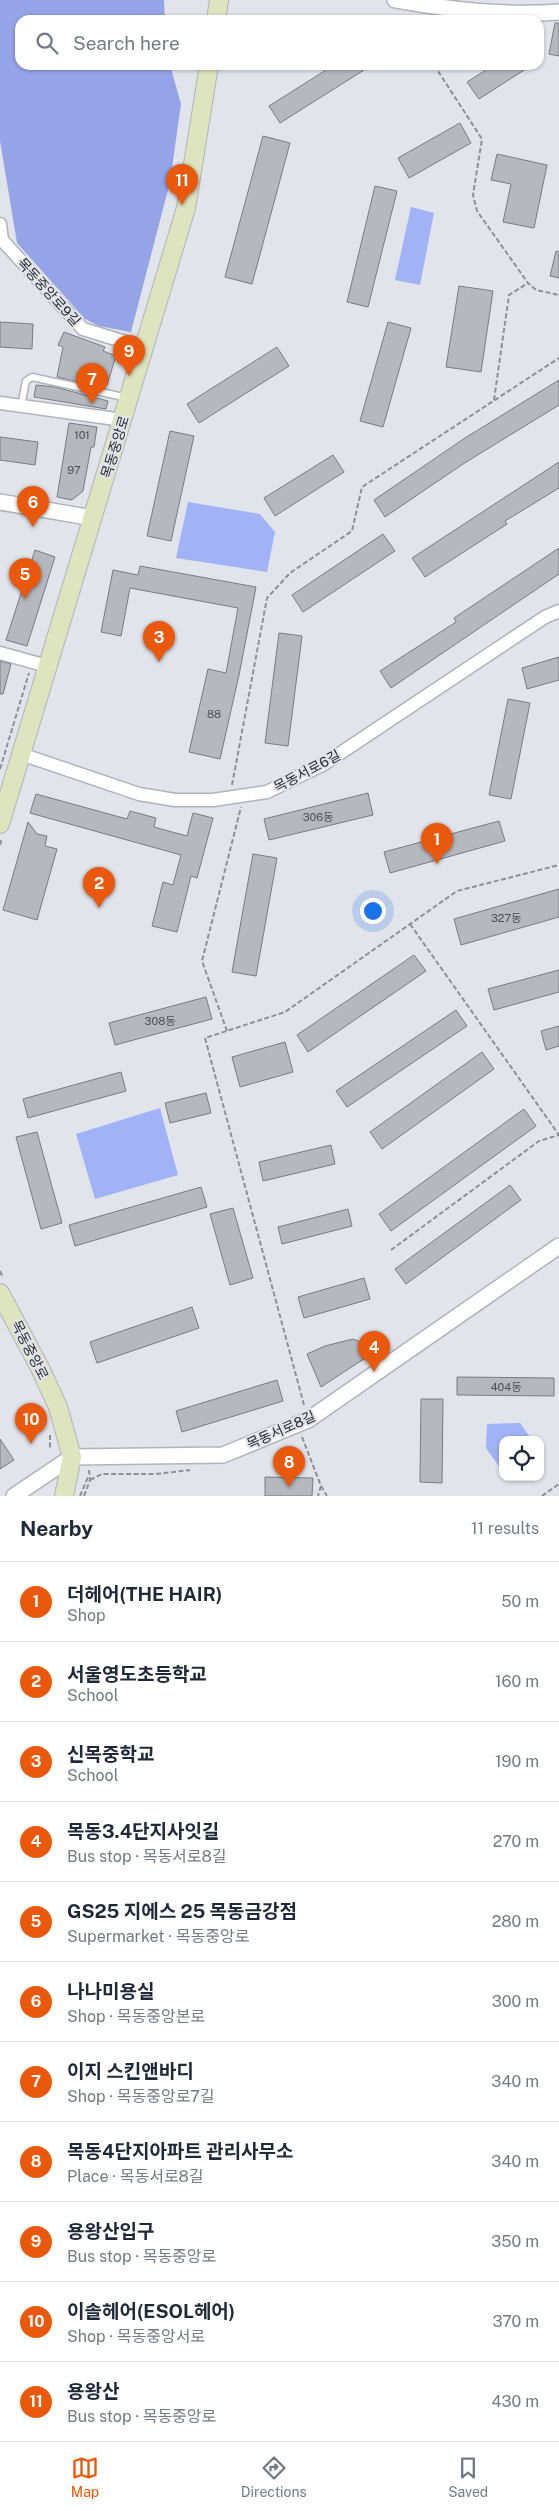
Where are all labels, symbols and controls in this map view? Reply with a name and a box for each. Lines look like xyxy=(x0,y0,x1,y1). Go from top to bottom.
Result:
search box xyxy=(15,15,544,70)
icon: search xyxy=(33,29,61,57)
text: Search here xyxy=(73,32,180,54)
pin: 11 xyxy=(166,164,198,205)
street label: 목동중앙로9길 xyxy=(14,255,84,329)
pin: 9 xyxy=(113,335,145,376)
pin: 7 xyxy=(76,363,108,404)
street label: 목동중앙로 xyxy=(98,414,132,480)
house number: 101 xyxy=(74,429,90,441)
house number: 97 xyxy=(67,464,81,476)
pin: 6 xyxy=(17,486,49,527)
pin: 5 xyxy=(9,558,41,599)
pin: 3 xyxy=(143,621,175,662)
house number: 88 xyxy=(207,708,221,720)
street label: 목동서로6길 xyxy=(271,747,343,795)
house number: 306동 xyxy=(303,811,333,823)
pin: 1 xyxy=(421,823,453,864)
pin: 2 xyxy=(83,867,115,908)
your location xyxy=(360,898,386,924)
house number: 327동 xyxy=(491,912,521,924)
house number: 308동 xyxy=(145,1015,175,1027)
street label: 목동중앙로 xyxy=(8,1318,52,1382)
pin: 4 xyxy=(358,1331,390,1372)
house number: 404동 xyxy=(491,1381,521,1393)
pin: 10 xyxy=(15,1403,47,1444)
street label: 목동서로8길 xyxy=(244,1408,318,1452)
map controls xyxy=(499,1436,544,1481)
button: locate xyxy=(499,1436,544,1481)
pin: 8 xyxy=(273,1446,305,1487)
text: Nearby xyxy=(20,1516,93,1541)
text: 11 results xyxy=(471,1519,539,1538)
text: 더헤어(THE HAIR) xyxy=(67,1583,222,1605)
text: 1 xyxy=(33,1592,39,1611)
text: 50 m xyxy=(501,1592,539,1611)
text: Shop xyxy=(67,1606,106,1625)
text: 서울영도초등학교 xyxy=(67,1663,207,1685)
text: 2 xyxy=(31,1672,41,1691)
text: 160 m xyxy=(495,1672,539,1691)
text: School xyxy=(67,1686,118,1705)
text: 신목중학교 xyxy=(67,1743,154,1765)
text: 3 xyxy=(31,1752,41,1771)
text: 190 m xyxy=(495,1752,539,1771)
text: School xyxy=(67,1766,118,1785)
text: 목동3.4단지사잇길 xyxy=(67,1820,220,1842)
text: 4 xyxy=(31,1832,41,1851)
text: 270 m xyxy=(493,1832,539,1851)
text: Bus stop · 목동서로8길 xyxy=(67,1847,227,1866)
text: GS25 지에스 25 목동금강점 xyxy=(67,1900,297,1922)
text: 5 xyxy=(31,1912,41,1931)
text: 280 m xyxy=(492,1912,539,1931)
text: Supermarket · 목동중앙로 xyxy=(67,1927,249,1946)
text: 나나미용실 xyxy=(67,1980,154,2002)
text: 6 xyxy=(31,1992,41,2011)
text: 300 m xyxy=(492,1992,539,2011)
text: Shop · 목동중앙본로 xyxy=(67,2007,205,2026)
text: 이지 스킨앤바디 xyxy=(67,2060,194,2082)
text: 7 xyxy=(31,2072,41,2091)
text: 340 m xyxy=(491,2072,539,2091)
text: Shop · 목동중앙로7길 xyxy=(67,2087,215,2106)
text: 목동4단지아파트 관리사무소 xyxy=(67,2140,294,2162)
text: 8 xyxy=(31,2152,41,2171)
text: 340 m xyxy=(491,2152,539,2171)
text: Place · 목동서로8길 xyxy=(67,2167,204,2186)
text: 용왕산입구 xyxy=(67,2220,154,2242)
text: 9 xyxy=(31,2232,41,2251)
text: 350 m xyxy=(491,2232,539,2251)
text: Bus stop · 목동중앙로 xyxy=(67,2247,216,2266)
text: 이솔헤어(ESOL헤어) xyxy=(67,2300,235,2322)
text: 10 xyxy=(27,2312,45,2331)
text: 370 m xyxy=(492,2312,539,2331)
text: Shop · 목동중앙서로 xyxy=(67,2327,205,2346)
text: 용왕산 xyxy=(67,2380,119,2402)
text: 11 xyxy=(29,2392,43,2411)
text: 430 m xyxy=(491,2392,539,2411)
text: Bus stop · 목동중앙로 xyxy=(67,2407,216,2426)
tab: Map xyxy=(71,2454,99,2500)
tab: Directions xyxy=(241,2454,307,2500)
tab: Saved xyxy=(448,2454,488,2500)

